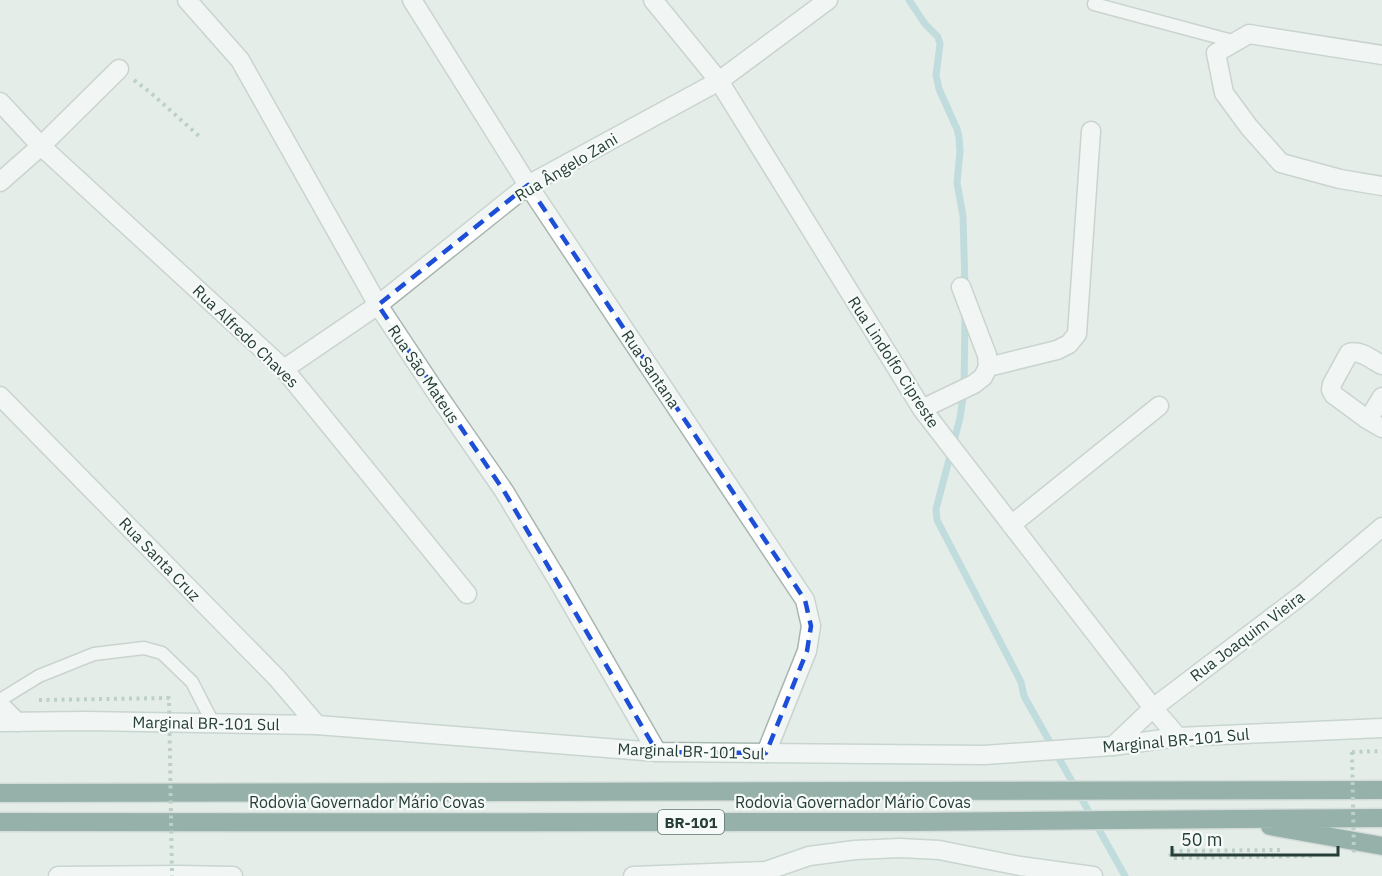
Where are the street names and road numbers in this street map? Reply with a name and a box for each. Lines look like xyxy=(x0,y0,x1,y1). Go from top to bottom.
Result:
street label: Rua Ângelo Zani xyxy=(511,129,621,205)
street label: Rua Alfredo Chaves xyxy=(189,280,303,392)
street label: Rua Lindolfo Cipreste xyxy=(844,292,944,432)
street label: Rua São Mateus xyxy=(384,321,464,427)
street label: Rua Santana xyxy=(617,326,685,412)
street label: Rua Santa Cruz xyxy=(115,513,205,605)
street label: Rua Joaquim Vieira xyxy=(1186,586,1309,686)
street label: Marginal BR-101 Sul xyxy=(132,712,280,734)
street label: Marginal BR-101 Sul xyxy=(1102,724,1250,756)
street label: Marginal BR-101 Sul xyxy=(617,738,765,764)
street label: Rodovia Governador Mário Covas xyxy=(249,792,485,812)
street label: Rodovia Governador Mário Covas xyxy=(735,792,971,812)
road number: BR-101 xyxy=(658,810,724,834)

